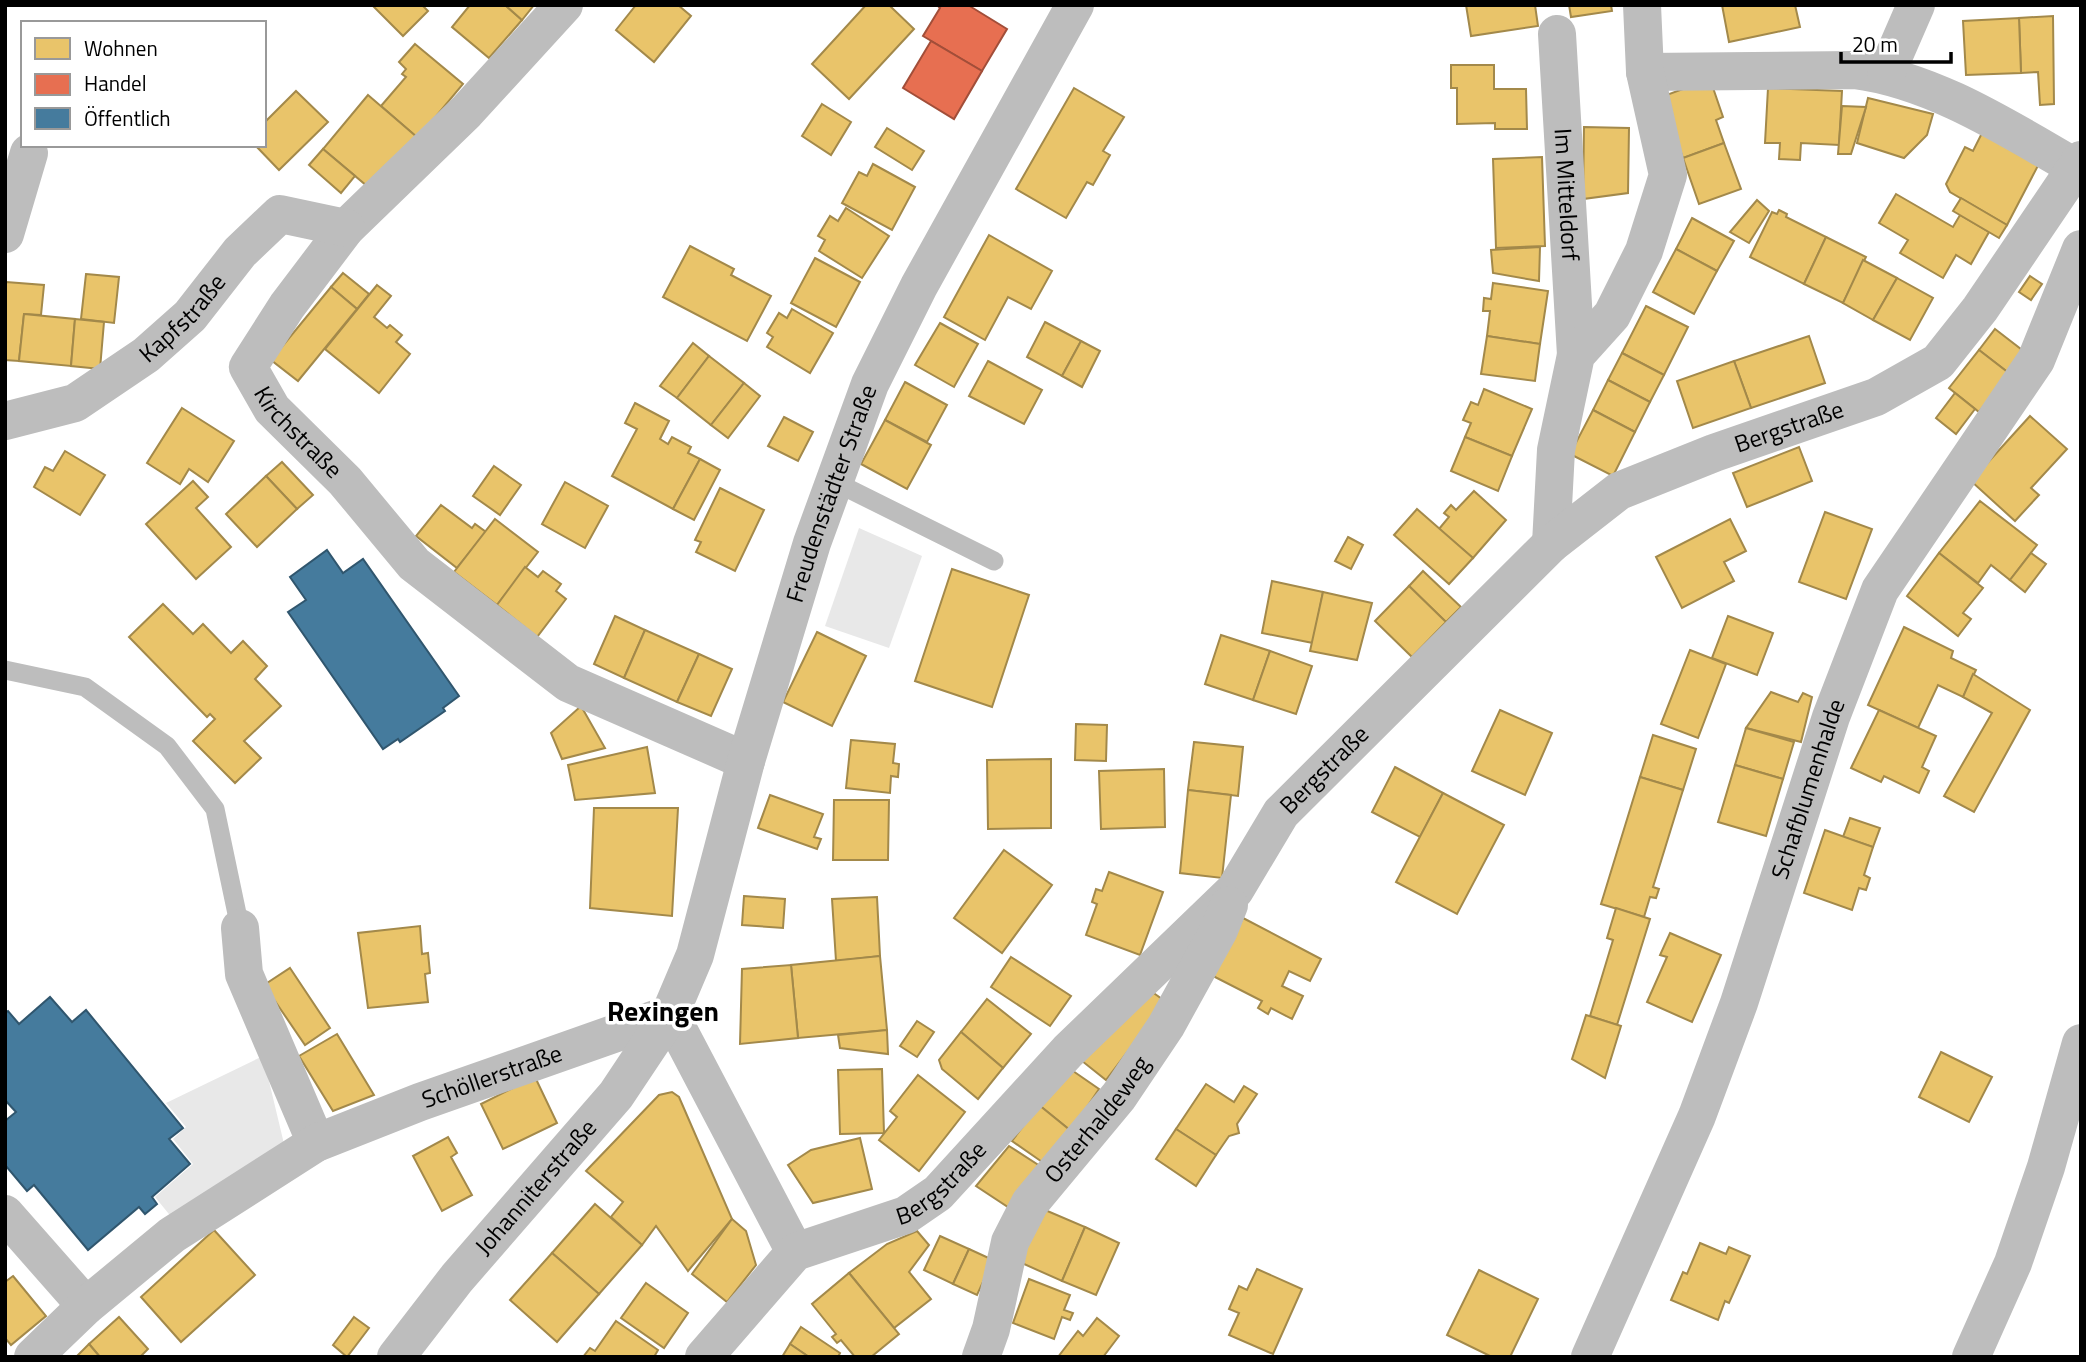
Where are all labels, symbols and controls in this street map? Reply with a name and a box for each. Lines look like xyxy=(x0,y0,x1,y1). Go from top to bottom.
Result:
legend xyxy=(21,21,266,147)
scale bar xyxy=(1841,21,1951,65)
text: 20 m xyxy=(1852,28,1898,60)
text: Wohnen xyxy=(84,32,158,64)
text: Handel xyxy=(84,67,147,99)
text: Öffentlich xyxy=(84,102,171,134)
street label: Im Mitteldorf xyxy=(1546,127,1589,262)
street label: Kapfstraße xyxy=(130,265,234,370)
street label: Kirchstraße xyxy=(245,379,351,486)
street label: Freudenstädter Straße xyxy=(776,379,885,607)
street label: Bergstraße xyxy=(1729,391,1848,462)
street label: Schafblumenhalde xyxy=(1761,693,1853,884)
street label: Bergstraße xyxy=(1271,716,1376,822)
district label: Rexingen xyxy=(607,989,719,1032)
street label: Schöllerstraße xyxy=(417,1034,567,1117)
street label: Osterhaldeweg xyxy=(1035,1048,1158,1190)
street label: Johanniterstraße xyxy=(466,1111,604,1263)
street label: Bergstraße xyxy=(891,1132,994,1234)

